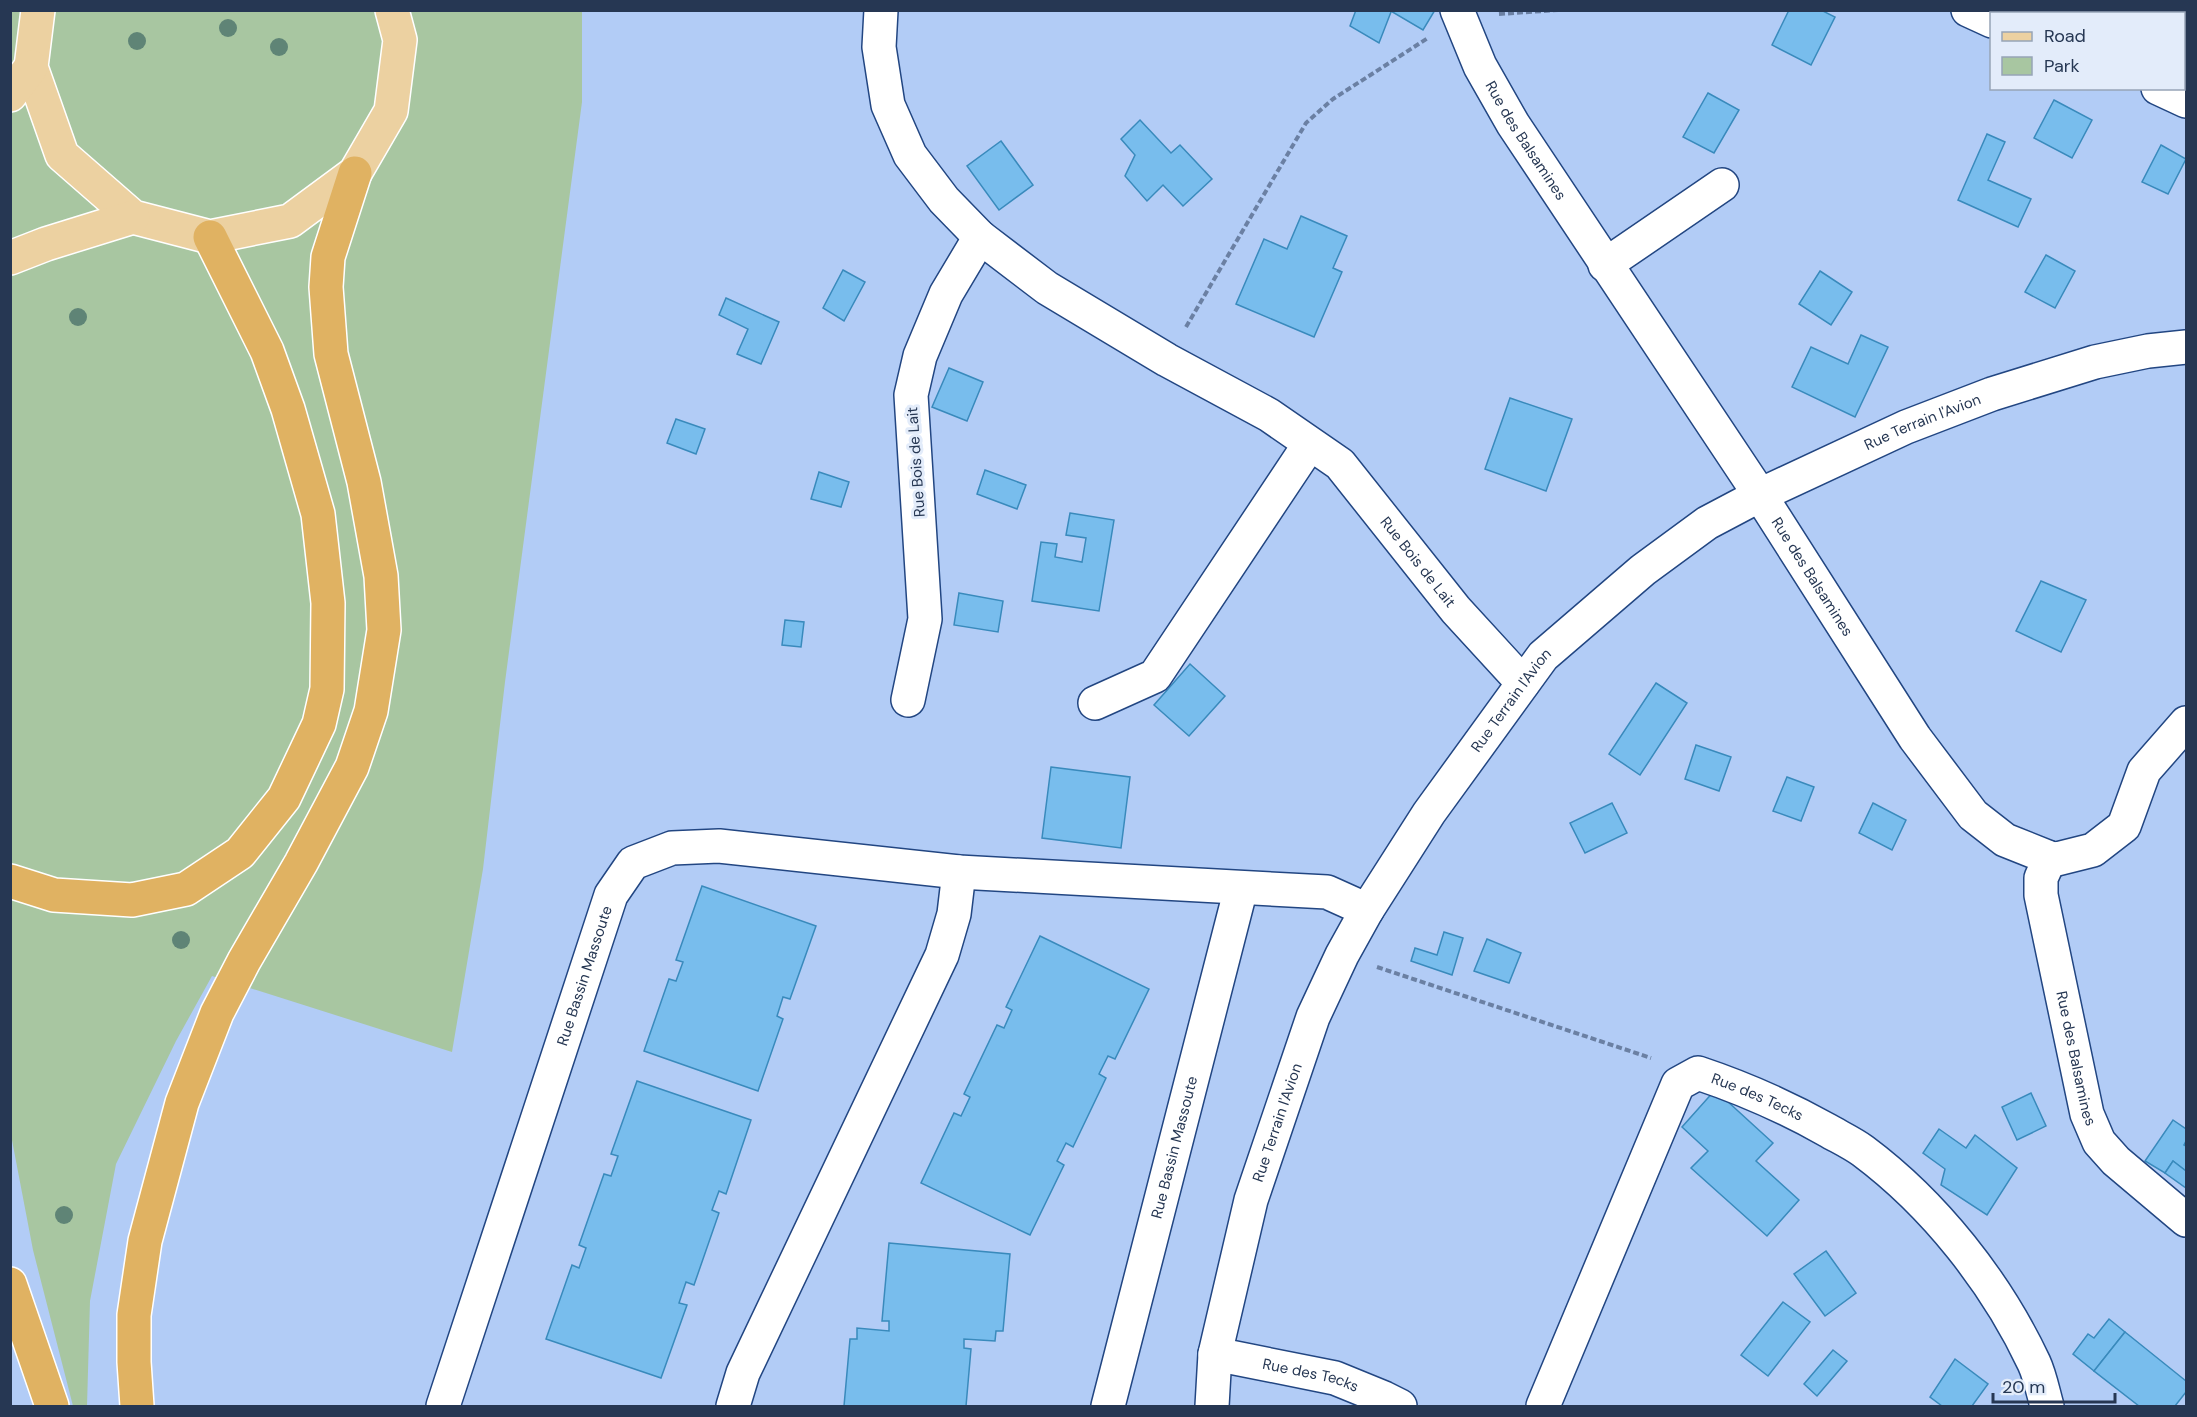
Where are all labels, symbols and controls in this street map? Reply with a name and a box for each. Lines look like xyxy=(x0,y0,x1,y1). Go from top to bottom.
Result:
legend xyxy=(1990,12,2185,90)
text: Road xyxy=(2044,24,2086,48)
text: Park xyxy=(2044,54,2080,78)
street label: Rue des Balsamines xyxy=(1481,77,1571,204)
street label: Rue Terrain l'Avion xyxy=(1861,389,1984,455)
street label: Rue Bois de Lait xyxy=(902,406,930,518)
street label: Rue Bois de Lait xyxy=(1376,513,1460,612)
street label: Rue des Balsamines xyxy=(1767,513,1858,640)
street label: Rue Terrain l'Avion xyxy=(1466,643,1555,756)
street label: Rue Bassin Massoute xyxy=(552,903,617,1048)
street label: Rue des Balsamines xyxy=(2051,989,2101,1129)
street label: Rue Terrain l'Avion xyxy=(1248,1060,1307,1185)
street label: Rue des Tecks xyxy=(1709,1068,1807,1126)
street label: Rue Bassin Massoute xyxy=(1147,1074,1202,1221)
street label: Rue des Tecks xyxy=(1261,1354,1362,1397)
scale bar xyxy=(1993,1366,2114,1404)
text: 20 m xyxy=(2002,1375,2045,1399)

